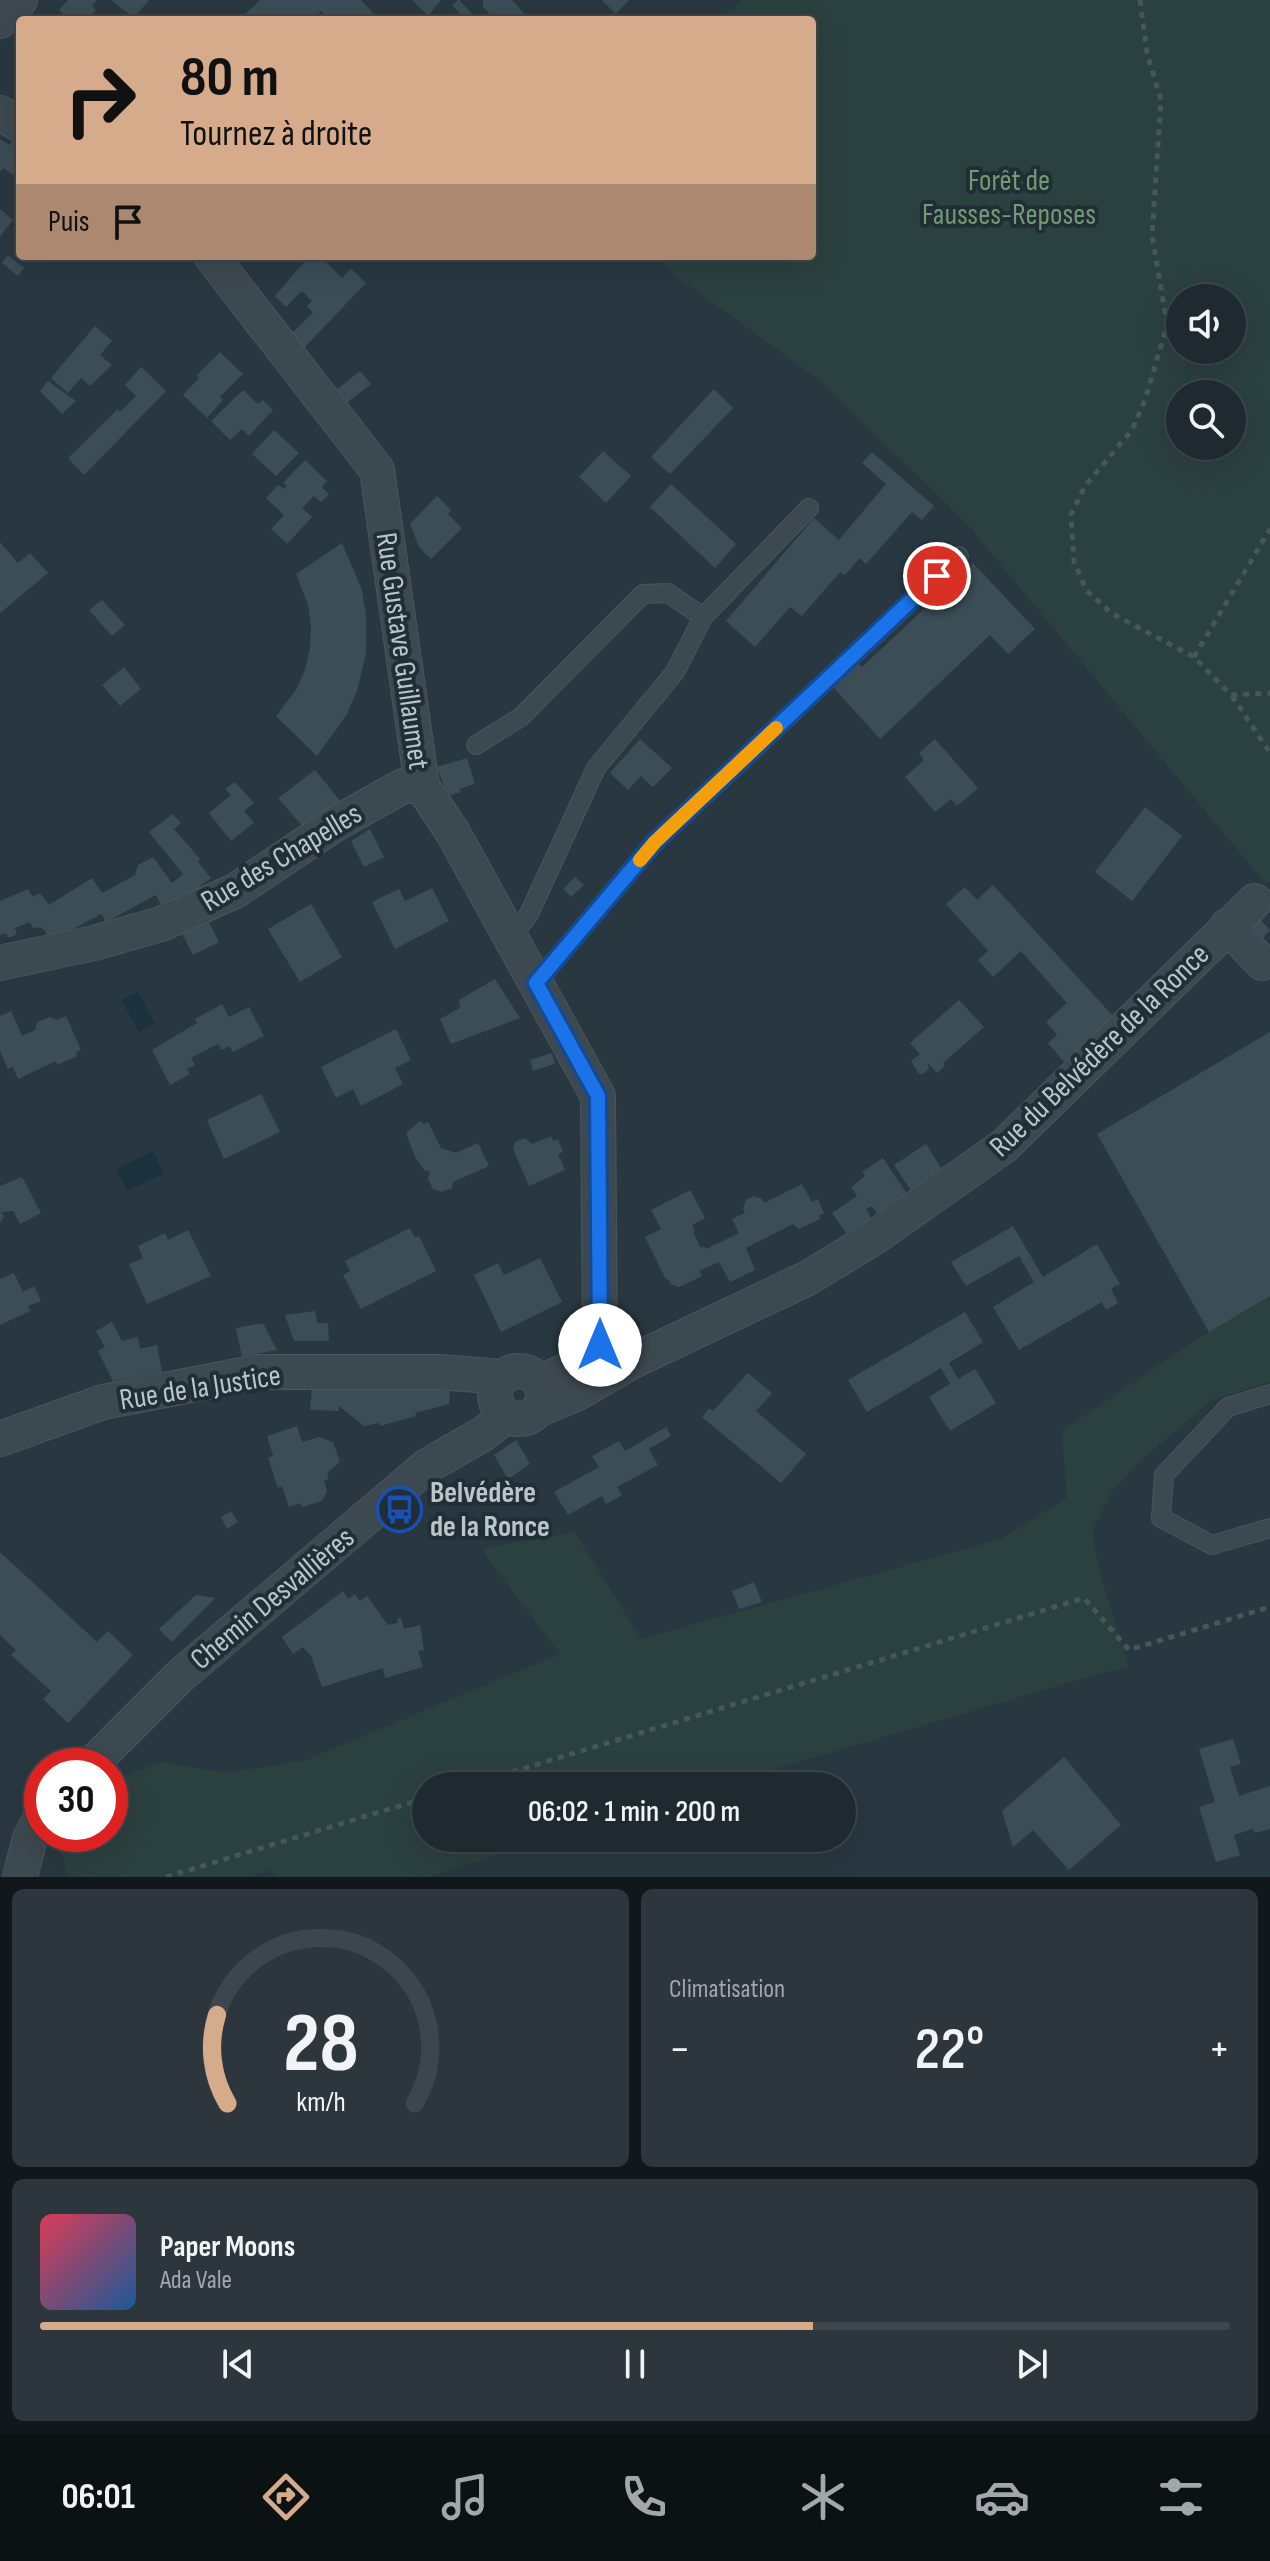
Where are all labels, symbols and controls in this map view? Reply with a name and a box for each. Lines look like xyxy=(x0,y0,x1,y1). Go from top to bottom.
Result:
text: 80 m xyxy=(180,45,279,112)
icon: right xyxy=(48,48,152,152)
text: Tournez à droite xyxy=(180,113,372,156)
park label: Forêt de Fausses-Reposes xyxy=(922,163,1096,233)
icon: arrive xyxy=(106,200,150,244)
text: Puis xyxy=(48,204,90,240)
map controls xyxy=(1166,284,1246,460)
button: sound xyxy=(1166,284,1246,364)
button: search xyxy=(1166,380,1246,460)
street label: Rue Gustave Guillaumet xyxy=(368,530,436,772)
pin xyxy=(903,542,971,610)
icon: arrive xyxy=(915,554,959,598)
street label: Rue des Chapelles xyxy=(195,796,368,920)
street label: Rue du Belvédère de la Ronce xyxy=(983,937,1217,1165)
position arrow xyxy=(558,1303,642,1387)
street label: Rue de la Justice xyxy=(117,1357,283,1418)
place label: Belvédère de la Ronce xyxy=(430,1475,550,1545)
bus stop icon: Belvédère de la Ronce xyxy=(375,1485,423,1533)
street label: Chemin Desvallières xyxy=(184,1520,362,1678)
speed limit sign: 30 xyxy=(24,1748,128,1852)
text: 06:02 · 1 min · 200 m xyxy=(528,1794,740,1830)
text: Climatisation xyxy=(669,1974,785,2005)
text: 28 xyxy=(283,1995,358,2095)
text: 22° xyxy=(915,2014,984,2086)
text: − xyxy=(669,2023,691,2076)
text: + xyxy=(1208,2023,1230,2076)
text: km/h xyxy=(296,2085,345,2120)
text: Paper Moons xyxy=(160,2229,295,2265)
text: Ada Vale xyxy=(160,2265,232,2296)
icon: previous xyxy=(216,2342,260,2386)
icon: pause xyxy=(613,2342,657,2386)
icon: next xyxy=(1010,2342,1054,2386)
icon: directions xyxy=(258,2469,314,2525)
icon: music xyxy=(437,2469,493,2525)
icon: phone xyxy=(616,2469,672,2525)
icon: climate xyxy=(795,2469,851,2525)
icon: car xyxy=(974,2469,1030,2525)
icon: filters xyxy=(1153,2469,1209,2525)
text: 06:01 xyxy=(61,2476,135,2519)

